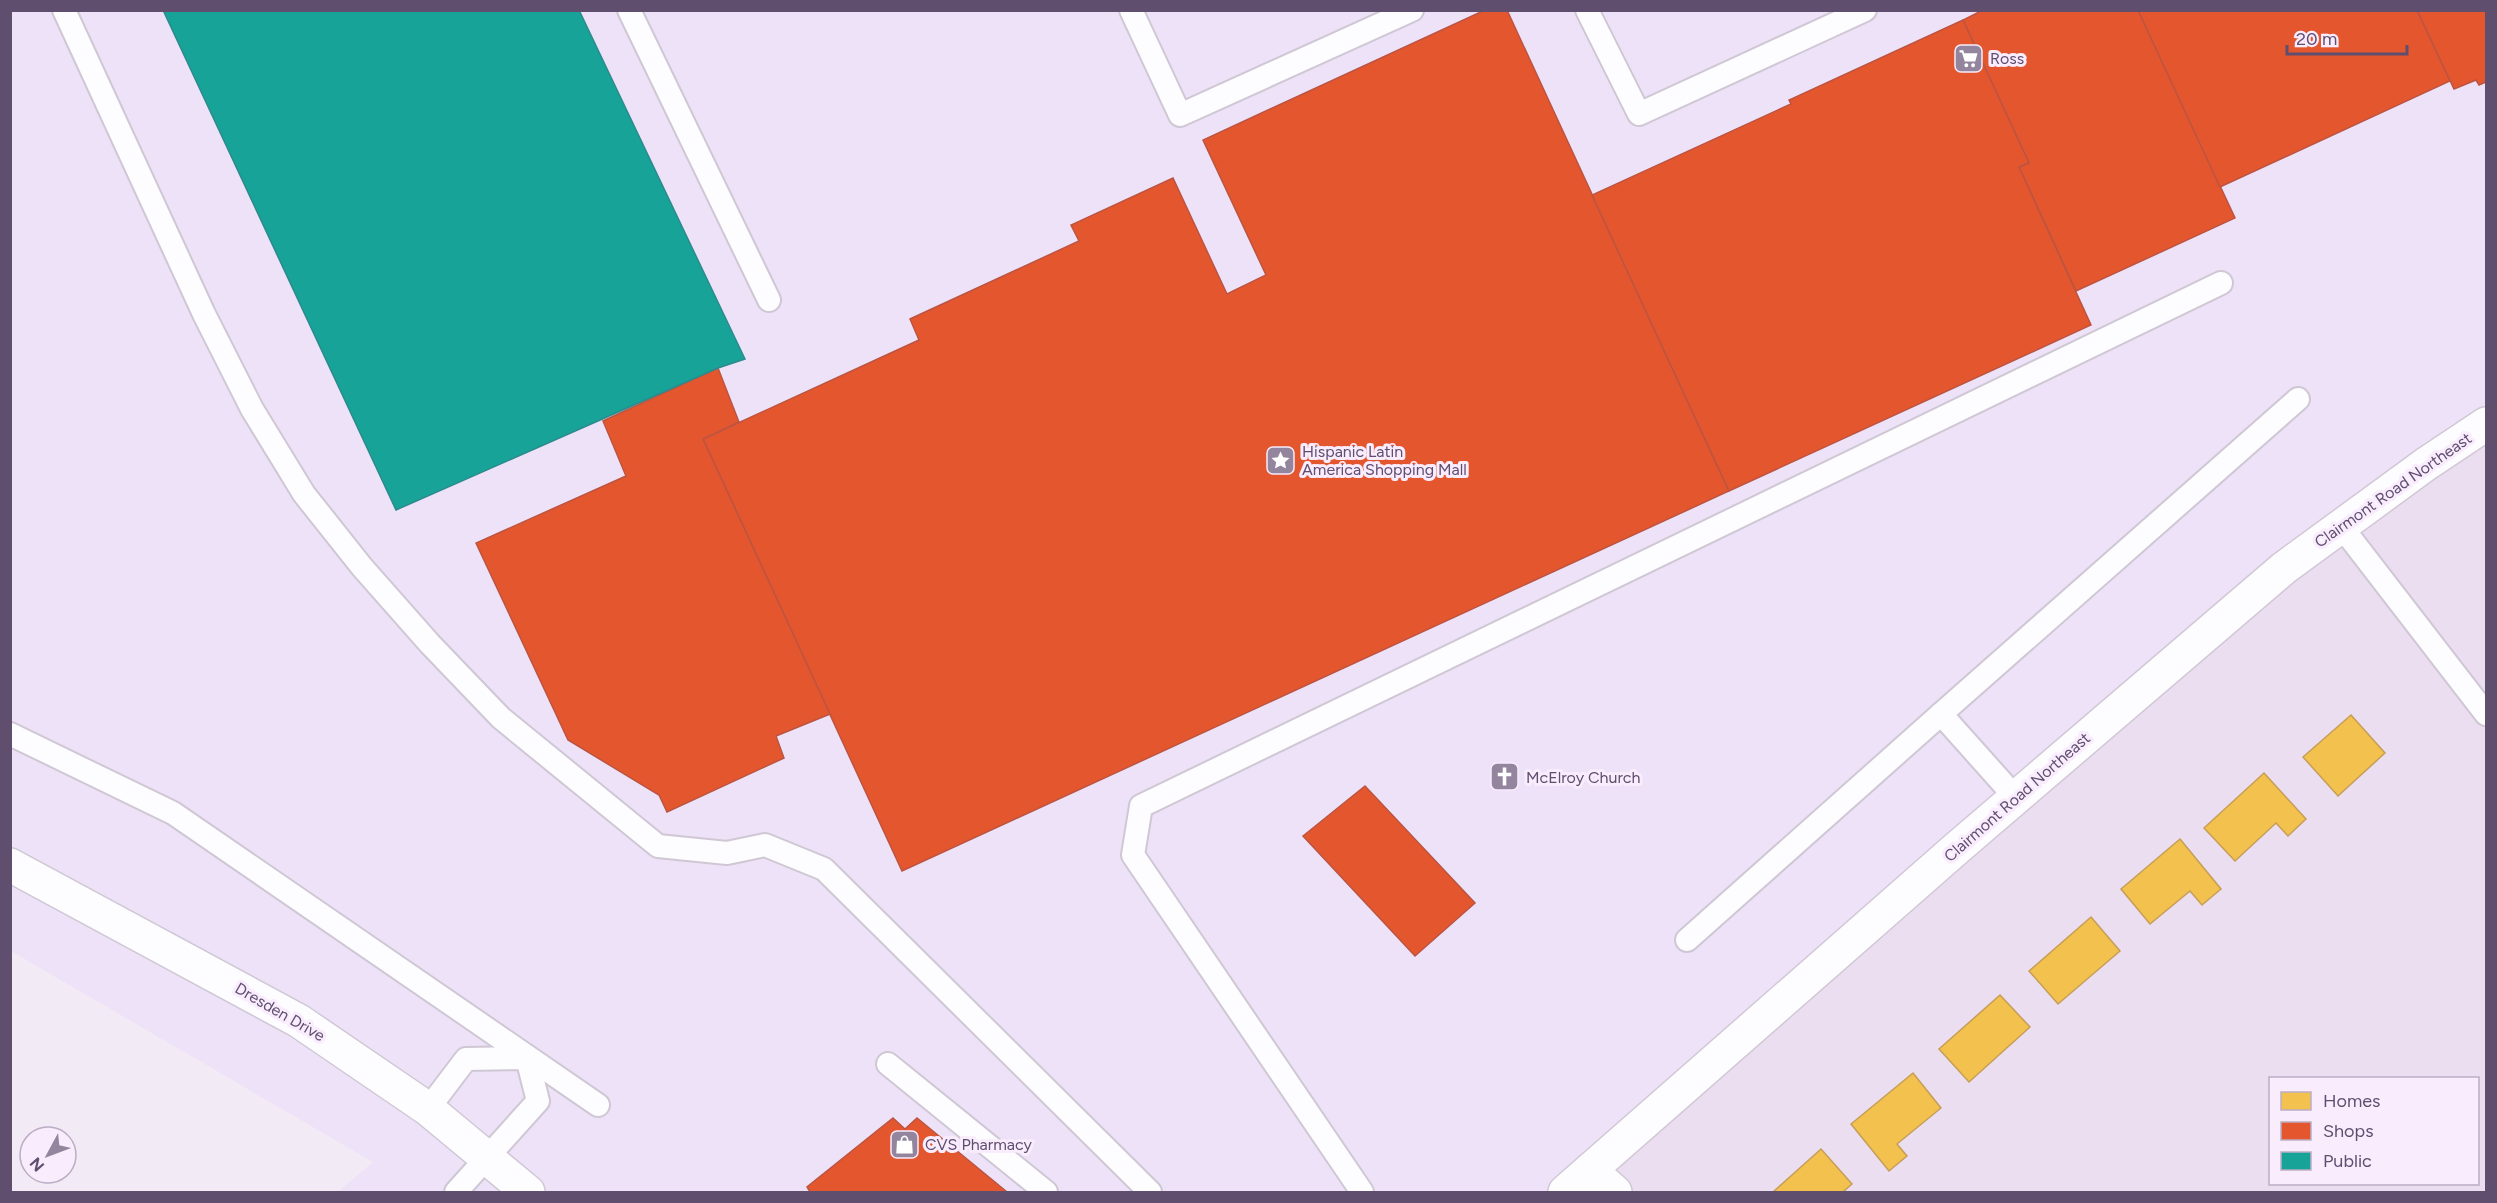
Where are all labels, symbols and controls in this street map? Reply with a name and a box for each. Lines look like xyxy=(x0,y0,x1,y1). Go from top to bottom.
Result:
scale bar xyxy=(2287,18,2407,56)
text: 20 m xyxy=(2296,28,2337,50)
supermarket icon: Ross xyxy=(1953,42,1985,74)
place label: Ross xyxy=(1990,49,2024,68)
street label: Clairmont Road Northeast xyxy=(2311,428,2475,552)
place label: Hispanic Latin America Shopping Mall xyxy=(1302,442,1467,479)
place icon: Hispanic Latin America Shopping Mall xyxy=(1265,444,1297,476)
street label: Clairmont Road Northeast xyxy=(1940,728,2094,866)
church icon: McElroy Church xyxy=(1489,761,1521,793)
place label: McElroy Church xyxy=(1526,768,1640,787)
street label: Dresden Drive xyxy=(232,979,329,1046)
legend xyxy=(2269,1077,2479,1185)
text: Homes xyxy=(2323,1090,2381,1112)
text: Shops xyxy=(2323,1120,2374,1142)
north arrow xyxy=(18,1125,78,1185)
shop icon: CVS Pharmacy xyxy=(888,1128,920,1160)
place label: CVS Pharmacy xyxy=(925,1135,1032,1154)
text: Public xyxy=(2323,1150,2372,1172)
text: N xyxy=(26,1154,48,1175)

